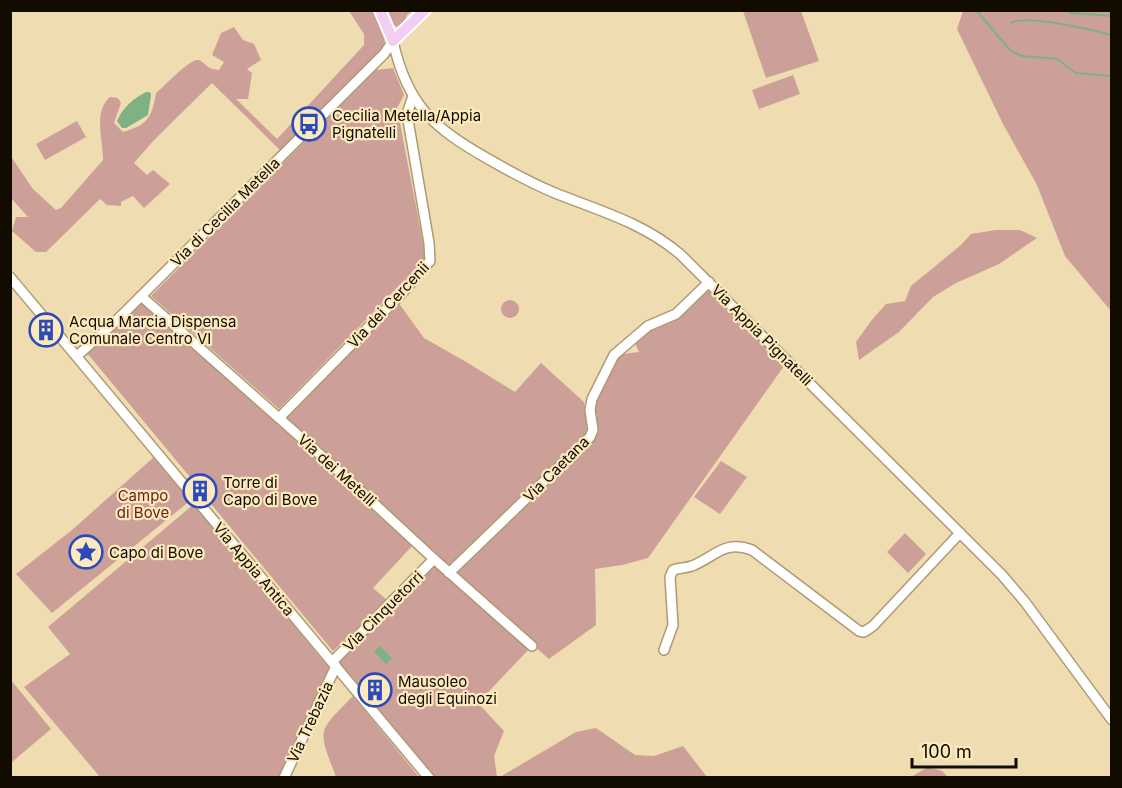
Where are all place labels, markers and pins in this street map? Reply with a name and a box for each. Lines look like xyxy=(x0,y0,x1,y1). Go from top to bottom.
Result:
bus stop icon: Cecilia Metella/Appia Pignatelli xyxy=(291,106,327,142)
place label: Cecilia Metella/Appia Pignatelli xyxy=(332,106,481,142)
building icon: Acqua Marcia Dispensa Comunale Centro VI xyxy=(28,312,64,348)
place label: Acqua Marcia Dispensa Comunale Centro VI xyxy=(69,312,236,348)
building icon: Torre di Capo di Bove xyxy=(182,473,218,509)
place label: Torre di Capo di Bove xyxy=(223,473,317,509)
place icon: Capo di Bove xyxy=(68,534,104,570)
place label: Capo di Bove xyxy=(109,543,203,562)
building icon: Mausoleo degli Equinozi xyxy=(357,672,393,708)
place label: Mausoleo degli Equinozi xyxy=(398,672,497,708)

